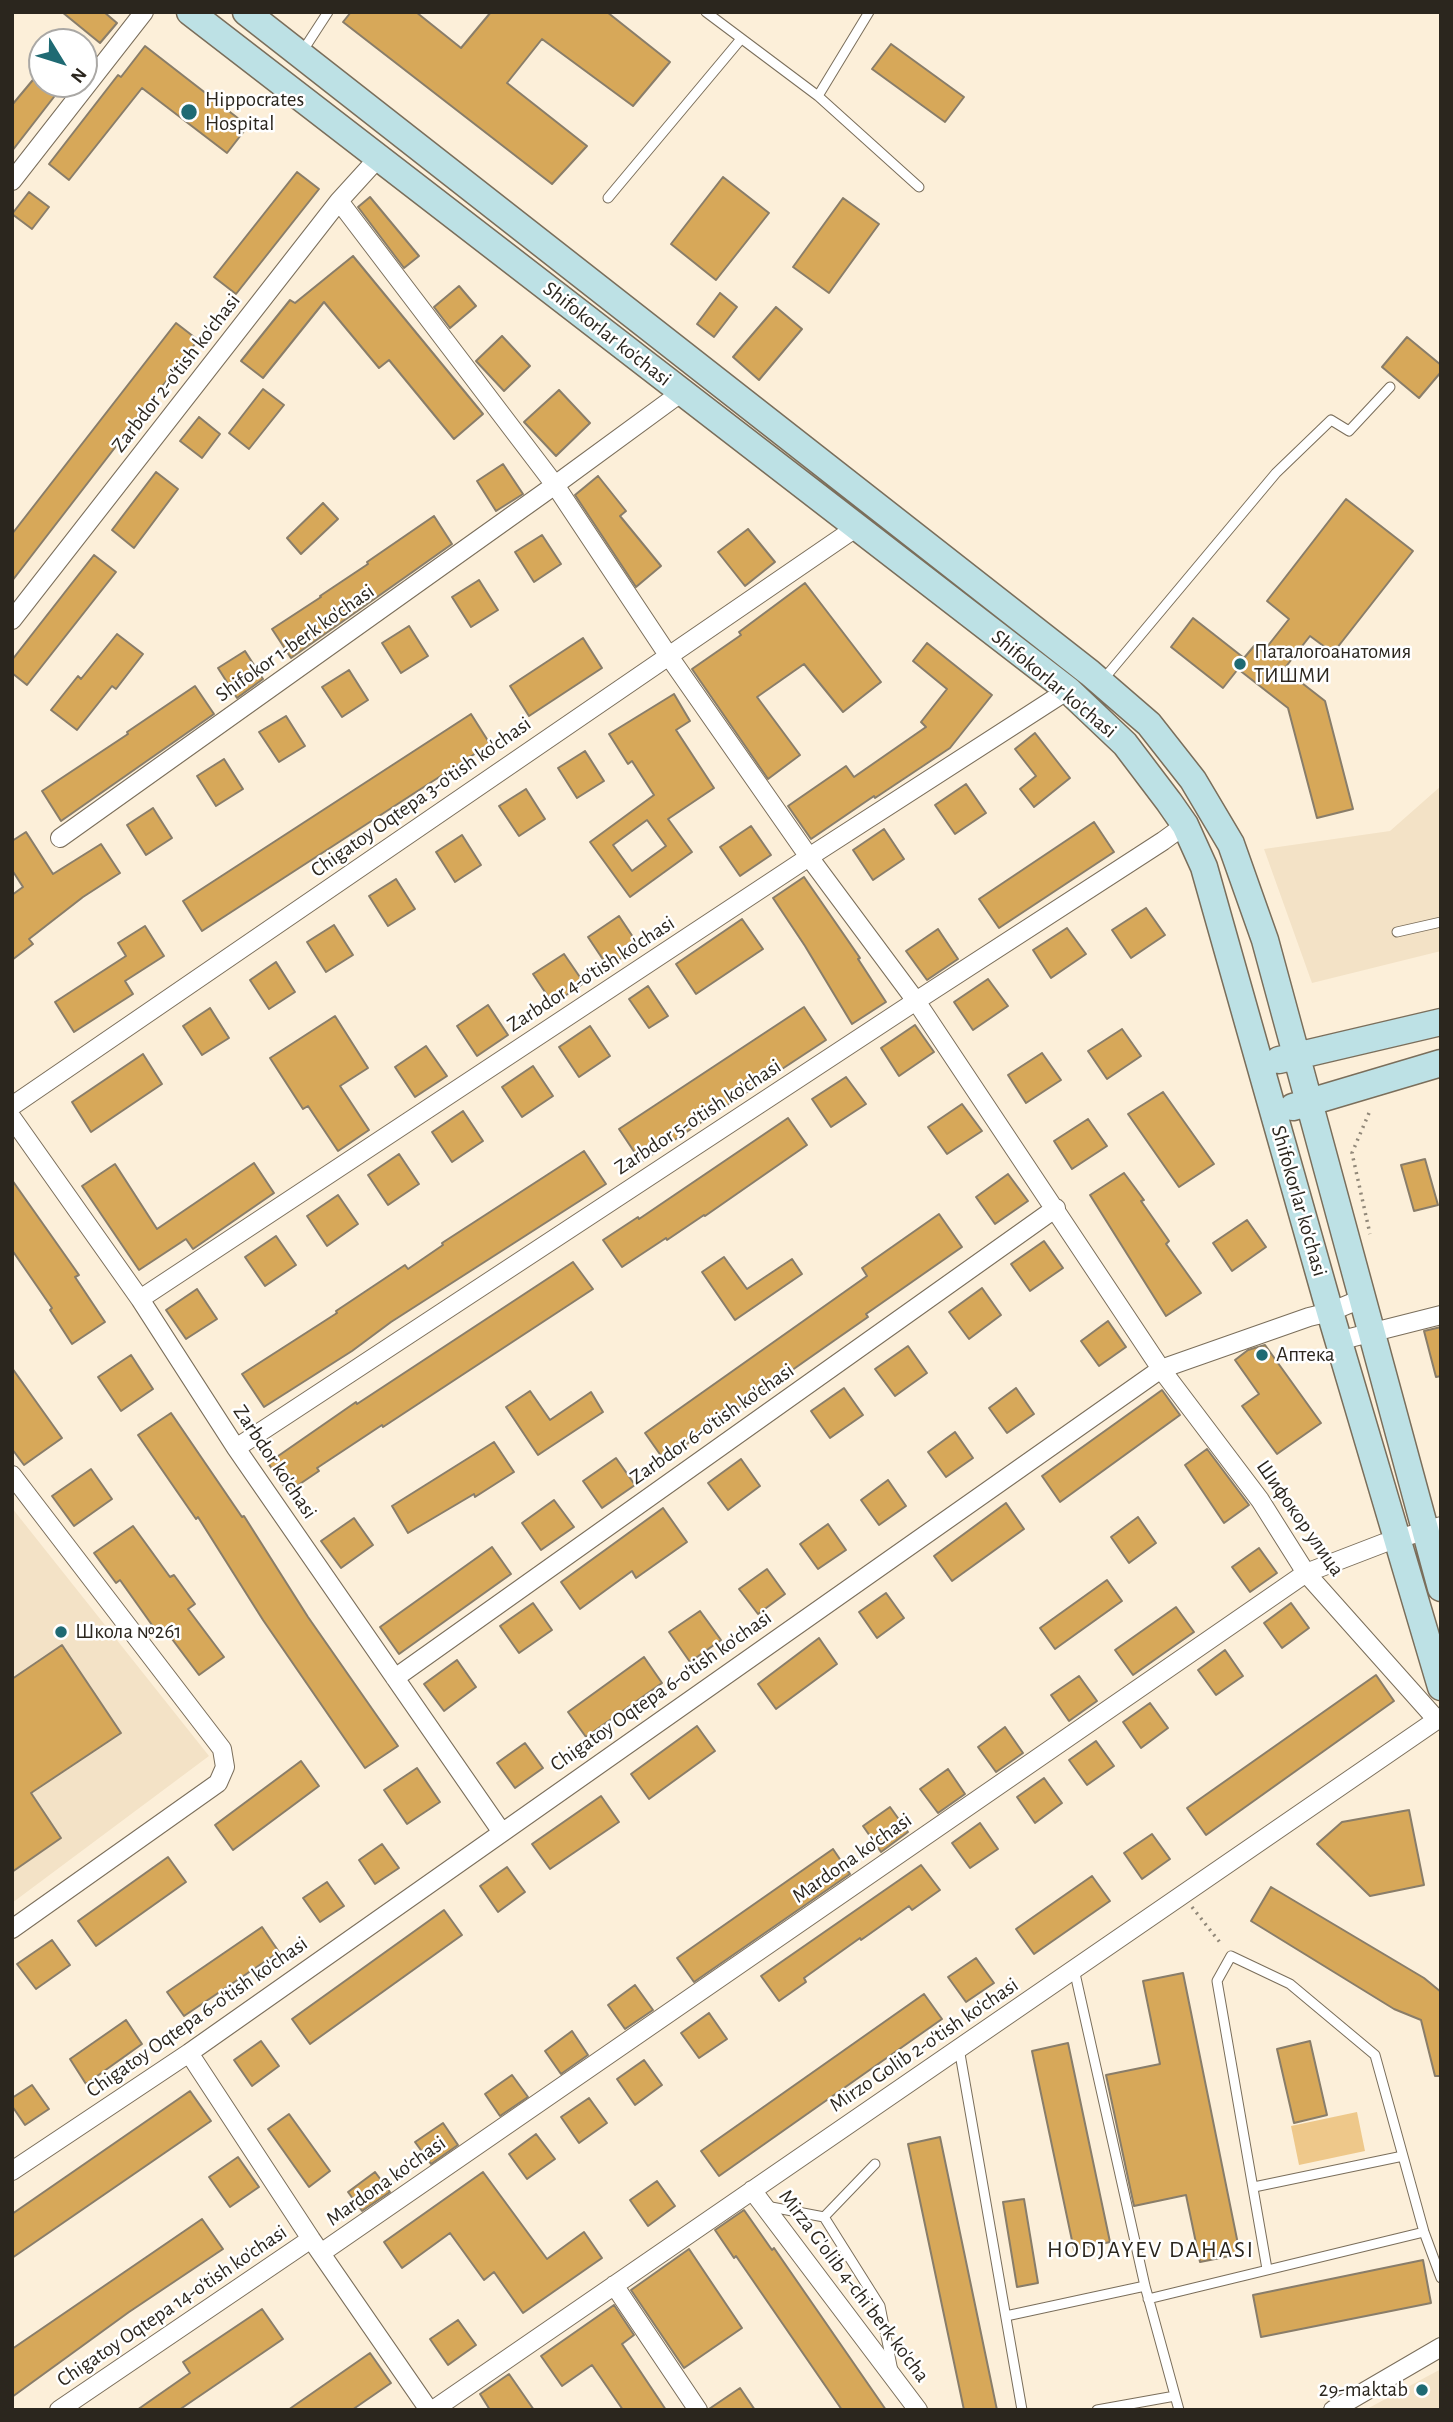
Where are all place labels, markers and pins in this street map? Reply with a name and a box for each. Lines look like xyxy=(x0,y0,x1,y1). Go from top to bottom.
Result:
place label: Hippocrates Hospital xyxy=(205,87,304,137)
marker: Hippocrates Hospital xyxy=(179,102,199,122)
place label: Паталогоанатомия ТИШМИ xyxy=(1254,639,1411,689)
marker: Паталогоанатомия ТИШМИ xyxy=(1232,656,1248,672)
place label: Аптека xyxy=(1276,1342,1335,1368)
marker: Аптека xyxy=(1254,1347,1270,1363)
place label: Школа №261 xyxy=(75,1619,181,1645)
marker: Школа №261 xyxy=(53,1624,69,1640)
place label: 29-maktab xyxy=(1319,2377,1408,2403)
marker: 29-maktab xyxy=(1414,2382,1430,2398)

